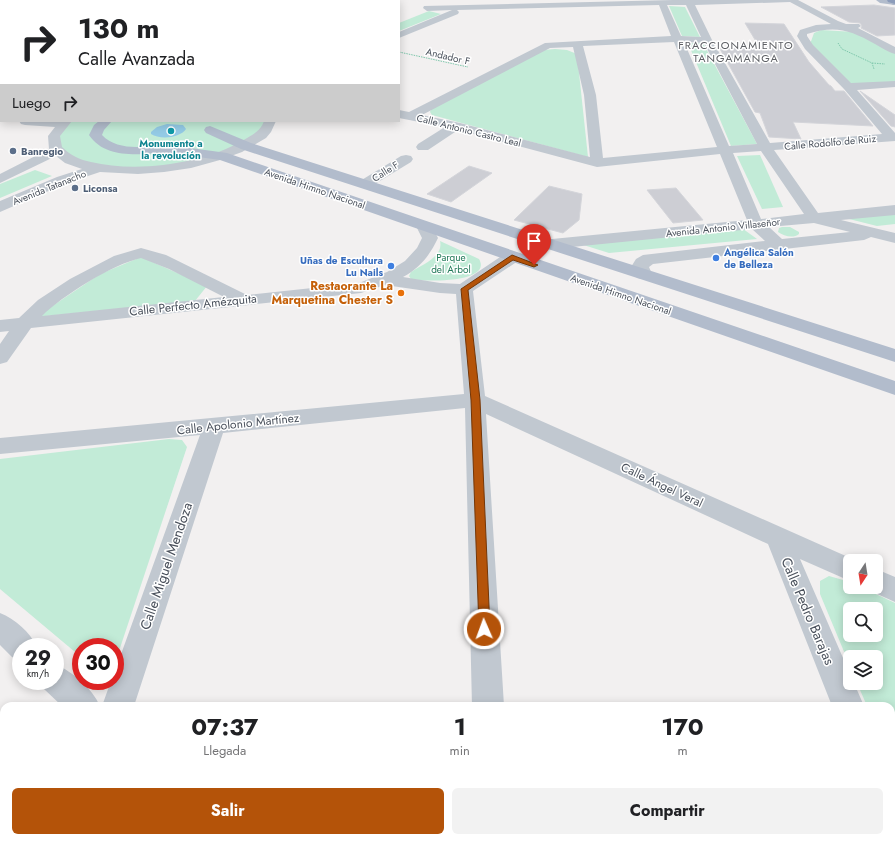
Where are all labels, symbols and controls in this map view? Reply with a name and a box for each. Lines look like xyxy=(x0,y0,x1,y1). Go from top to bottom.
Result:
text: 130 m xyxy=(78,8,160,49)
icon: right xyxy=(12,16,64,68)
district label: FRACCIONAMIENTO TANGAMANGA xyxy=(678,37,794,66)
street label: Andador F xyxy=(424,44,471,69)
text: Calle Avanzada xyxy=(78,46,195,72)
text: Luego xyxy=(12,92,51,114)
icon: right xyxy=(59,92,81,114)
street label: Calle Antonio Castro Leal xyxy=(415,110,523,151)
marker: Monumento a la revolución xyxy=(166,126,176,136)
street label: Calle Rodolfo de Ruiz xyxy=(783,131,877,154)
place label: Monumento a la revolución xyxy=(139,136,203,163)
place label: Banregio xyxy=(21,144,63,159)
marker: Banregio xyxy=(8,146,18,156)
street label: Calle F xyxy=(369,157,402,186)
street label: Avenida Himno Nacional xyxy=(262,164,367,213)
street label: Avenida Tatanacho xyxy=(10,166,89,209)
place label: Liconsa xyxy=(83,181,118,196)
marker: Liconsa xyxy=(70,183,80,193)
street label: Avenida Antonio Villaseñor xyxy=(665,214,781,241)
pin xyxy=(517,224,551,265)
icon: arrive xyxy=(523,230,545,252)
place label: Angélica Salón de Belleza xyxy=(723,245,794,272)
park label: Parque del Arbol xyxy=(431,250,471,277)
place label: Uñas de Escultura Lu Nails xyxy=(300,253,383,280)
marker: Angélica Salón de Belleza xyxy=(711,253,721,263)
marker: Uñas de Escultura Lu Nails xyxy=(386,261,396,271)
street label: Avenida Himno Nacional xyxy=(568,270,673,319)
place label: Restaorante La Marquetina Chester S xyxy=(271,277,393,309)
marker: Restaorante La Marquetina Chester S xyxy=(396,288,406,298)
street label: Calle Perfecto Amézquita xyxy=(128,289,258,321)
street label: Calle Apolonio Martínez xyxy=(176,409,301,439)
street label: Calle Ángel Veral xyxy=(618,458,706,512)
street label: Calle Miguel Mendoza xyxy=(135,500,197,632)
street label: Calle Pedro Barajas xyxy=(776,554,840,668)
north arrow xyxy=(843,554,883,594)
map controls xyxy=(843,554,883,690)
button: search xyxy=(843,602,883,642)
position arrow xyxy=(463,608,505,650)
speed limit sign: 30 xyxy=(72,638,124,690)
text: 29 xyxy=(25,644,51,673)
button: layers xyxy=(843,650,883,690)
text: km/h xyxy=(27,666,49,681)
text: 07:37 xyxy=(191,709,258,744)
text: 1 xyxy=(454,709,466,744)
text: 170 xyxy=(661,709,704,744)
text: Llegada xyxy=(203,741,246,760)
text: min xyxy=(450,741,470,760)
text: m xyxy=(677,741,688,760)
button: Salir xyxy=(12,788,444,834)
button: Compartir xyxy=(452,788,883,834)

